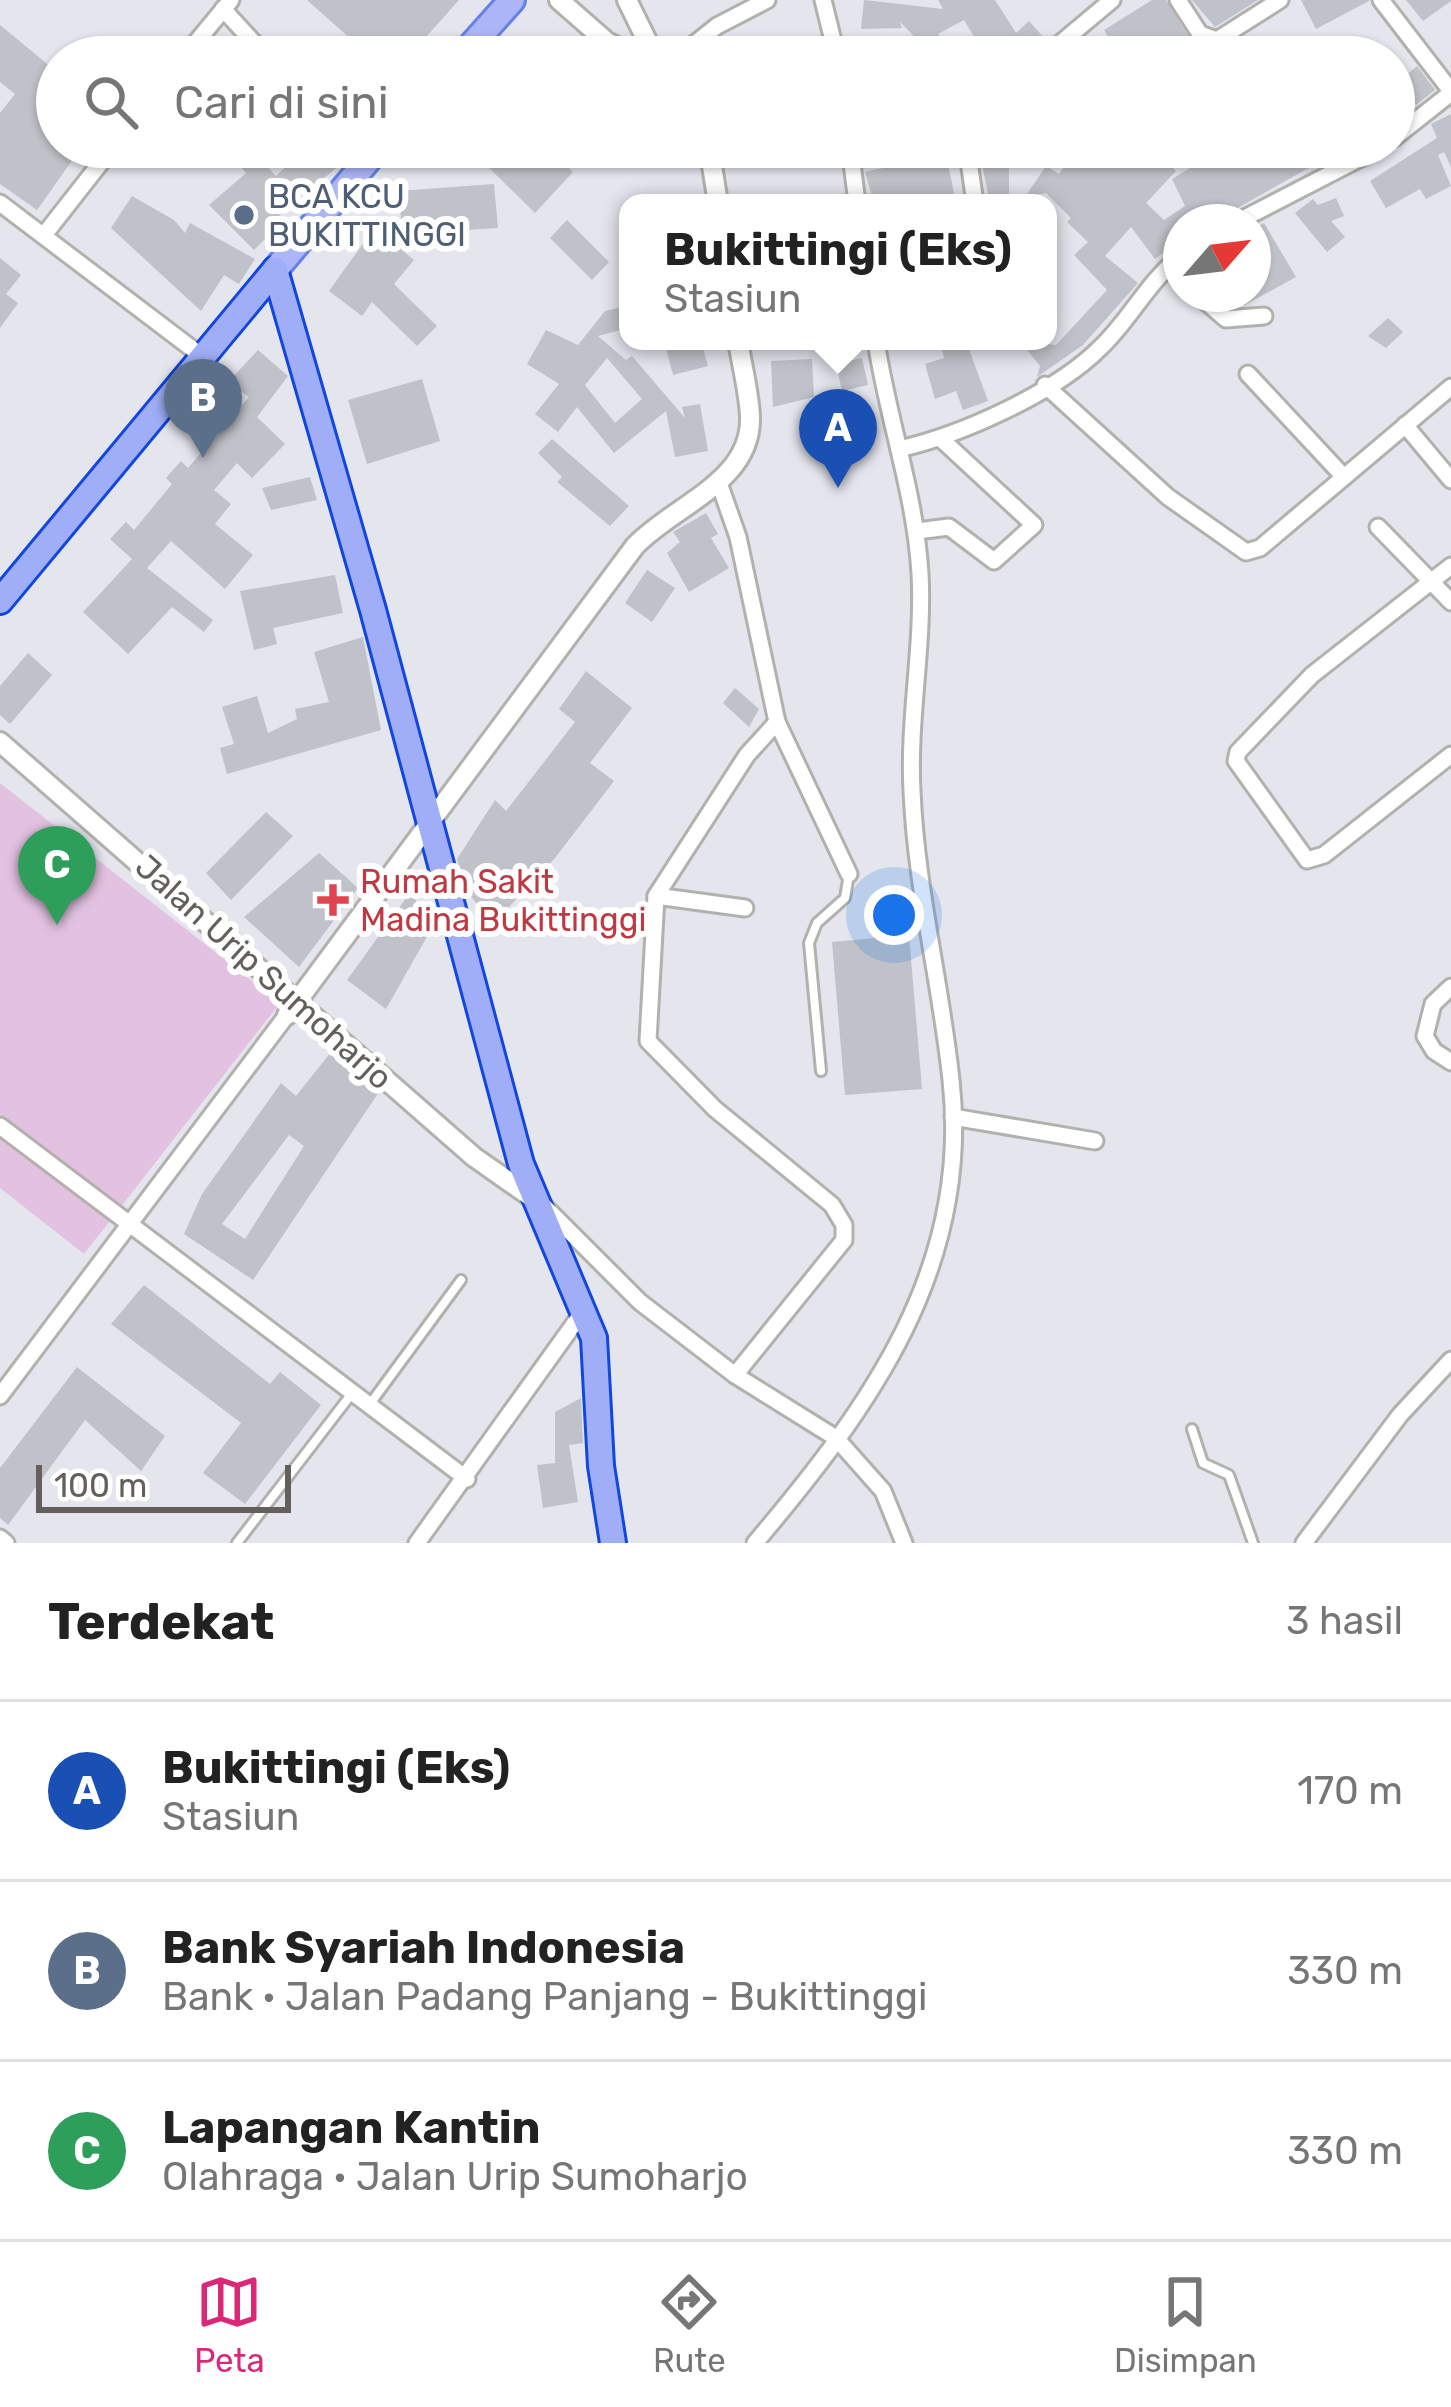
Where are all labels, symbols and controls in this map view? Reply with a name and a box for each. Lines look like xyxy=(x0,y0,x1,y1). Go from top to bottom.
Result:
search box xyxy=(36,36,1415,168)
icon: search xyxy=(78,69,144,135)
text: Cari di sini xyxy=(174,76,389,129)
place label: BCA KCU BUKITTINGGI xyxy=(268,177,466,254)
popup xyxy=(619,194,1057,350)
marker: BCA KCU BUKITTINGGI xyxy=(231,202,257,228)
north arrow xyxy=(1163,204,1271,312)
text: Bukittingi (Eks) xyxy=(664,223,1012,276)
text: Stasiun xyxy=(664,276,801,322)
pin: B xyxy=(164,359,242,458)
pin: A xyxy=(799,389,877,488)
pin: C xyxy=(18,826,96,925)
street label: Jalan Urip Sumoharjo xyxy=(128,847,400,1097)
place label: Rumah Sakit Madina Bukittinggi xyxy=(360,862,646,939)
marker: Rumah Sakit Madina Bukittinggi xyxy=(317,884,349,916)
your location xyxy=(864,885,924,945)
scale bar xyxy=(36,1459,291,1512)
text: 100 m xyxy=(54,1466,147,1505)
text: Terdekat xyxy=(48,1591,274,1652)
text: 3 hasil xyxy=(1286,1598,1403,1644)
text: Bukittingi (Eks) xyxy=(162,1741,510,1794)
text: A xyxy=(73,1768,101,1814)
text: 170 m xyxy=(1297,1768,1403,1814)
text: Stasiun xyxy=(162,1794,299,1840)
text: Bank Syariah Indonesia xyxy=(162,1921,685,1974)
text: B xyxy=(73,1948,101,1994)
text: 330 m xyxy=(1287,1948,1403,1994)
text: Bank · Jalan Padang Panjang - Bukittinggi xyxy=(162,1974,927,2020)
text: Lapangan Kantin xyxy=(162,2101,540,2154)
text: C xyxy=(73,2128,101,2174)
text: 330 m xyxy=(1287,2128,1403,2174)
text: Olahraga · Jalan Urip Sumoharjo xyxy=(162,2154,748,2200)
tab: Peta xyxy=(194,2269,265,2380)
tab: Rute xyxy=(653,2269,726,2380)
tab: Disimpan xyxy=(1114,2269,1257,2380)

